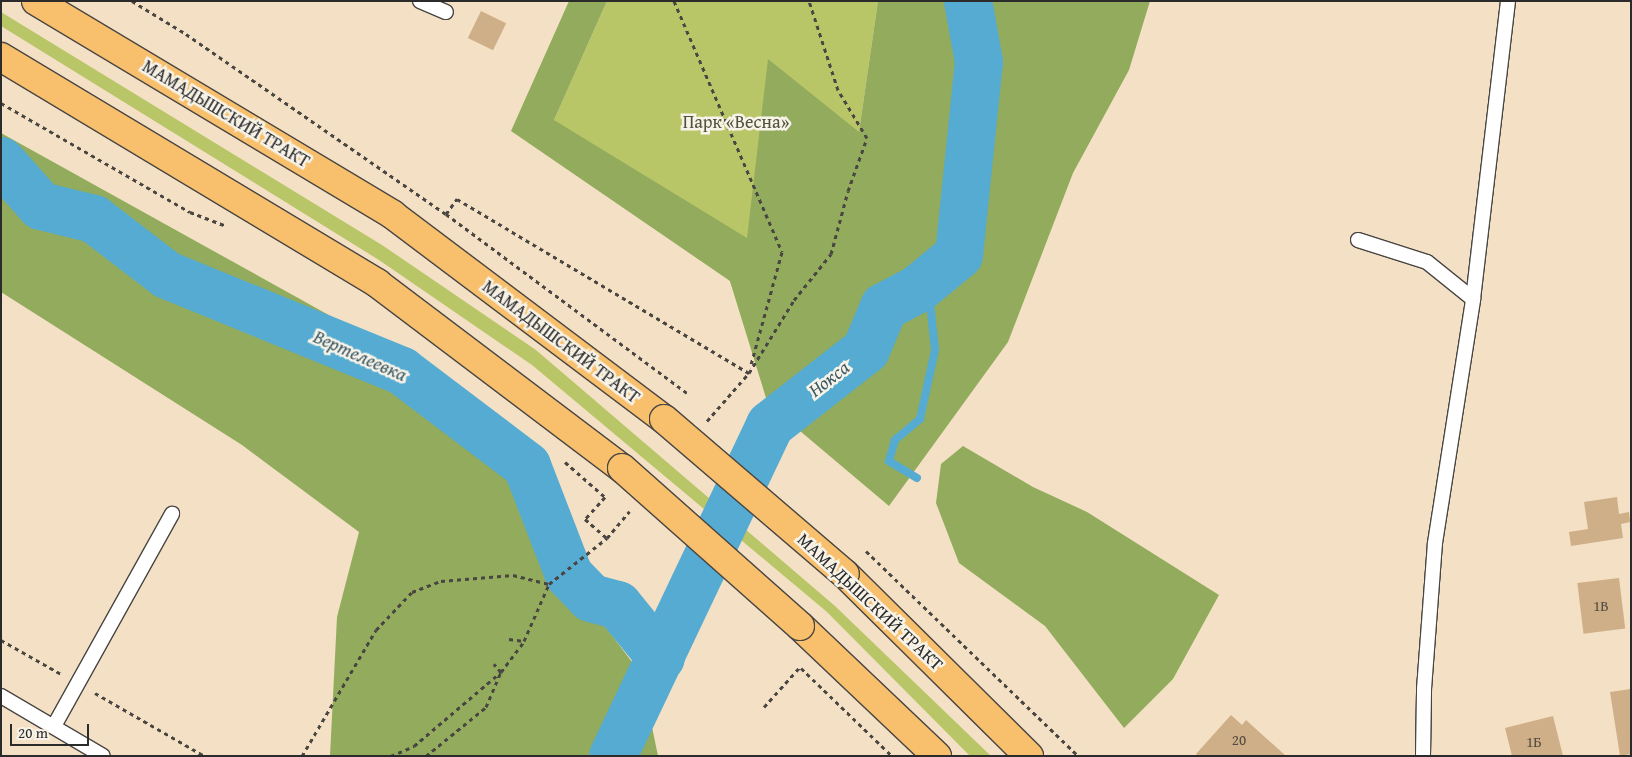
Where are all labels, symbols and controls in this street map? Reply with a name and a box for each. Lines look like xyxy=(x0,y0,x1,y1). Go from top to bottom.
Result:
street label: МАМАДЫШСКИЙ ТРАКТ xyxy=(138,55,314,173)
park label: Парк «Весна» xyxy=(683,111,789,133)
street label: МАМАДЫШСКИЙ ТРАКТ xyxy=(478,276,644,408)
water label: Вертелеевка xyxy=(310,325,410,387)
water label: Нокса xyxy=(804,356,854,402)
street label: МАМАДЫШСКИЙ ТРАКТ xyxy=(793,529,947,675)
house number: 1В xyxy=(1593,597,1609,615)
scale bar xyxy=(12,714,91,746)
text: 20 m xyxy=(18,722,48,743)
house number: 20 xyxy=(1232,731,1246,749)
house number: 1Б xyxy=(1526,733,1542,751)

